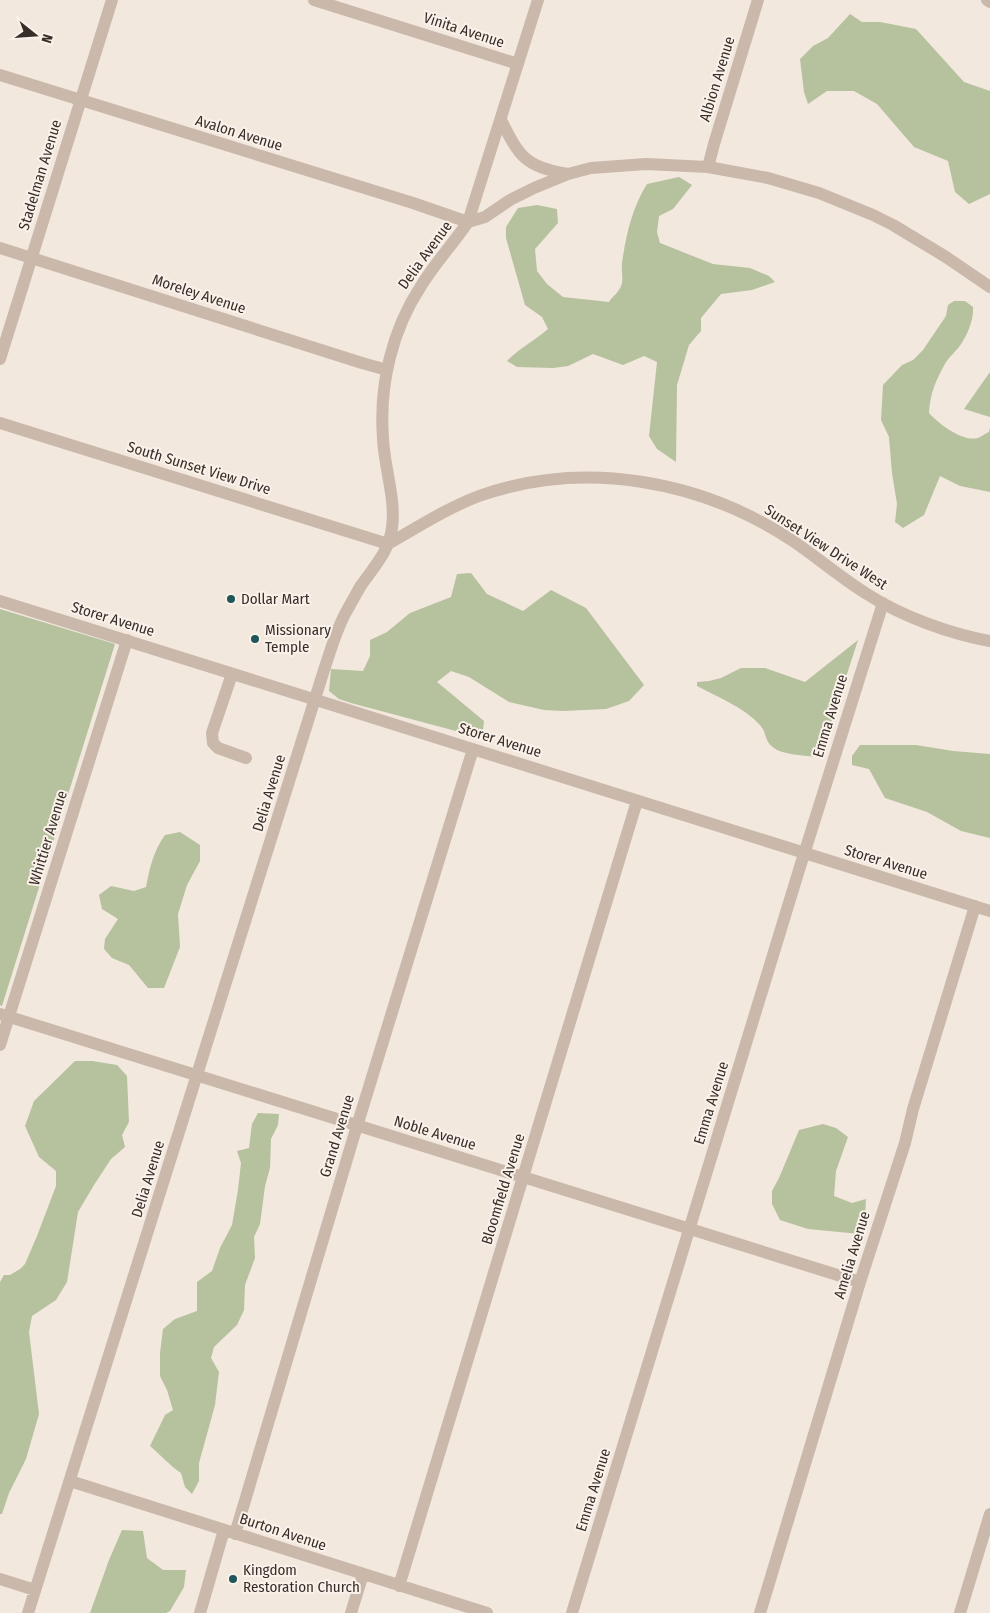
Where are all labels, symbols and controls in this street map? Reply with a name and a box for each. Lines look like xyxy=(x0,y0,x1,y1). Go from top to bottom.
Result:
street label: Vinita Avenue xyxy=(421,8,507,52)
north arrow xyxy=(10,10,60,60)
text: N xyxy=(38,32,56,45)
street label: Albion Avenue xyxy=(696,34,738,124)
street label: Avalon Avenue xyxy=(193,111,285,155)
street label: Stadelman Avenue xyxy=(15,118,65,232)
street label: Delia Avenue xyxy=(394,217,456,293)
street label: Moreley Avenue xyxy=(150,270,248,318)
street label: South Sunset View Drive xyxy=(125,438,273,498)
street label: Sunset View Drive West xyxy=(761,501,891,593)
place label: Dollar Mart xyxy=(241,590,310,608)
marker: Dollar Mart xyxy=(225,593,237,605)
street label: Storer Avenue xyxy=(69,598,157,640)
place label: Missionary Temple xyxy=(265,621,331,656)
marker: Missionary Temple xyxy=(249,633,261,645)
street label: Emma Avenue xyxy=(809,672,851,760)
street label: Storer Avenue xyxy=(456,719,544,761)
street label: Delia Avenue xyxy=(249,752,289,834)
street label: Whittier Avenue xyxy=(25,789,71,887)
street label: Storer Avenue xyxy=(842,841,930,883)
street label: Emma Avenue xyxy=(690,1059,732,1147)
street label: Grand Avenue xyxy=(316,1093,358,1179)
street label: Noble Avenue xyxy=(392,1112,478,1154)
street label: Bloomfield Avenue xyxy=(478,1131,528,1247)
street label: Delia Avenue xyxy=(128,1138,168,1220)
street label: Amelia Avenue xyxy=(830,1209,874,1301)
street label: Emma Avenue xyxy=(572,1446,614,1534)
street label: Burton Avenue xyxy=(237,1509,329,1555)
place label: Kingdom Restoration Church xyxy=(243,1561,360,1596)
marker: Kingdom Restoration Church xyxy=(227,1573,239,1585)

